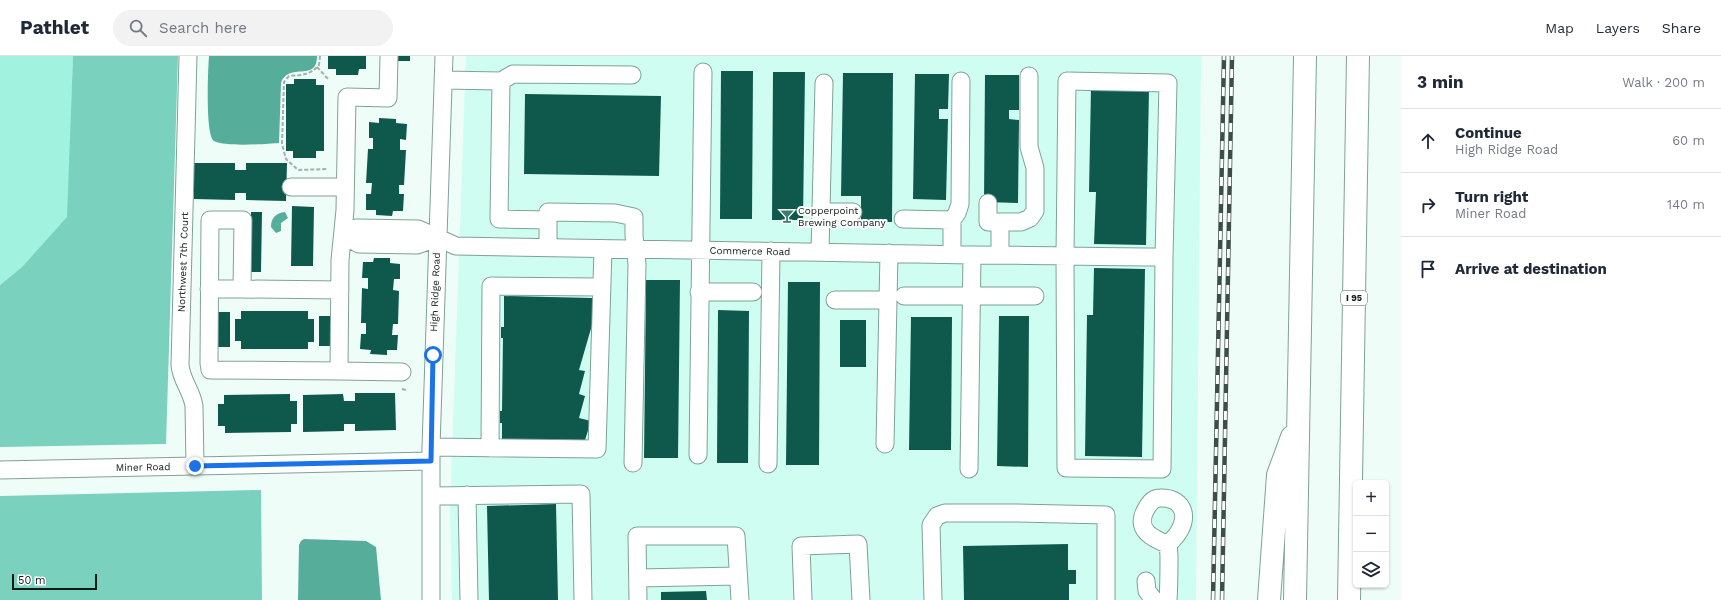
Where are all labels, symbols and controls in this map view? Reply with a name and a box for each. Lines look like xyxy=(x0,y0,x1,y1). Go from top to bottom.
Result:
search box xyxy=(113,10,393,46)
text: Pathlet xyxy=(20,16,89,39)
icon: search xyxy=(127,17,149,39)
text: Search here xyxy=(159,19,247,37)
text: Map xyxy=(1545,20,1574,36)
text: Layers xyxy=(1596,20,1640,36)
text: Share xyxy=(1662,20,1701,36)
text: 3 min xyxy=(1417,72,1463,92)
text: Walk · 200 m xyxy=(1622,75,1705,90)
text: Continue xyxy=(1455,124,1522,142)
icon: ahead xyxy=(1417,130,1439,152)
text: 60 m xyxy=(1672,133,1705,148)
text: High Ridge Road xyxy=(1455,142,1558,157)
text: Turn right xyxy=(1455,188,1528,206)
icon: right xyxy=(1417,194,1439,216)
text: 140 m xyxy=(1667,197,1705,212)
place label: Copperpoint Brewing Company xyxy=(798,205,886,228)
text: Miner Road xyxy=(1455,206,1526,221)
bar icon: Copperpoint Brewing Company xyxy=(779,208,795,224)
street label: Northwest 7th Court xyxy=(176,211,190,312)
street label: Commerce Road xyxy=(710,245,790,257)
street label: High Ridge Road xyxy=(428,252,442,332)
icon: arrive xyxy=(1417,258,1439,280)
text: Arrive at destination xyxy=(1455,260,1607,278)
road number: I 95 xyxy=(1341,291,1367,305)
route start xyxy=(424,346,442,364)
route end xyxy=(186,457,204,475)
street label: Miner Road xyxy=(115,461,171,473)
map controls xyxy=(1353,480,1389,588)
button: + xyxy=(1353,480,1389,516)
button: − xyxy=(1353,516,1389,552)
button: layers xyxy=(1353,552,1389,588)
scale bar xyxy=(12,572,97,591)
text: 50 m xyxy=(18,574,45,587)

